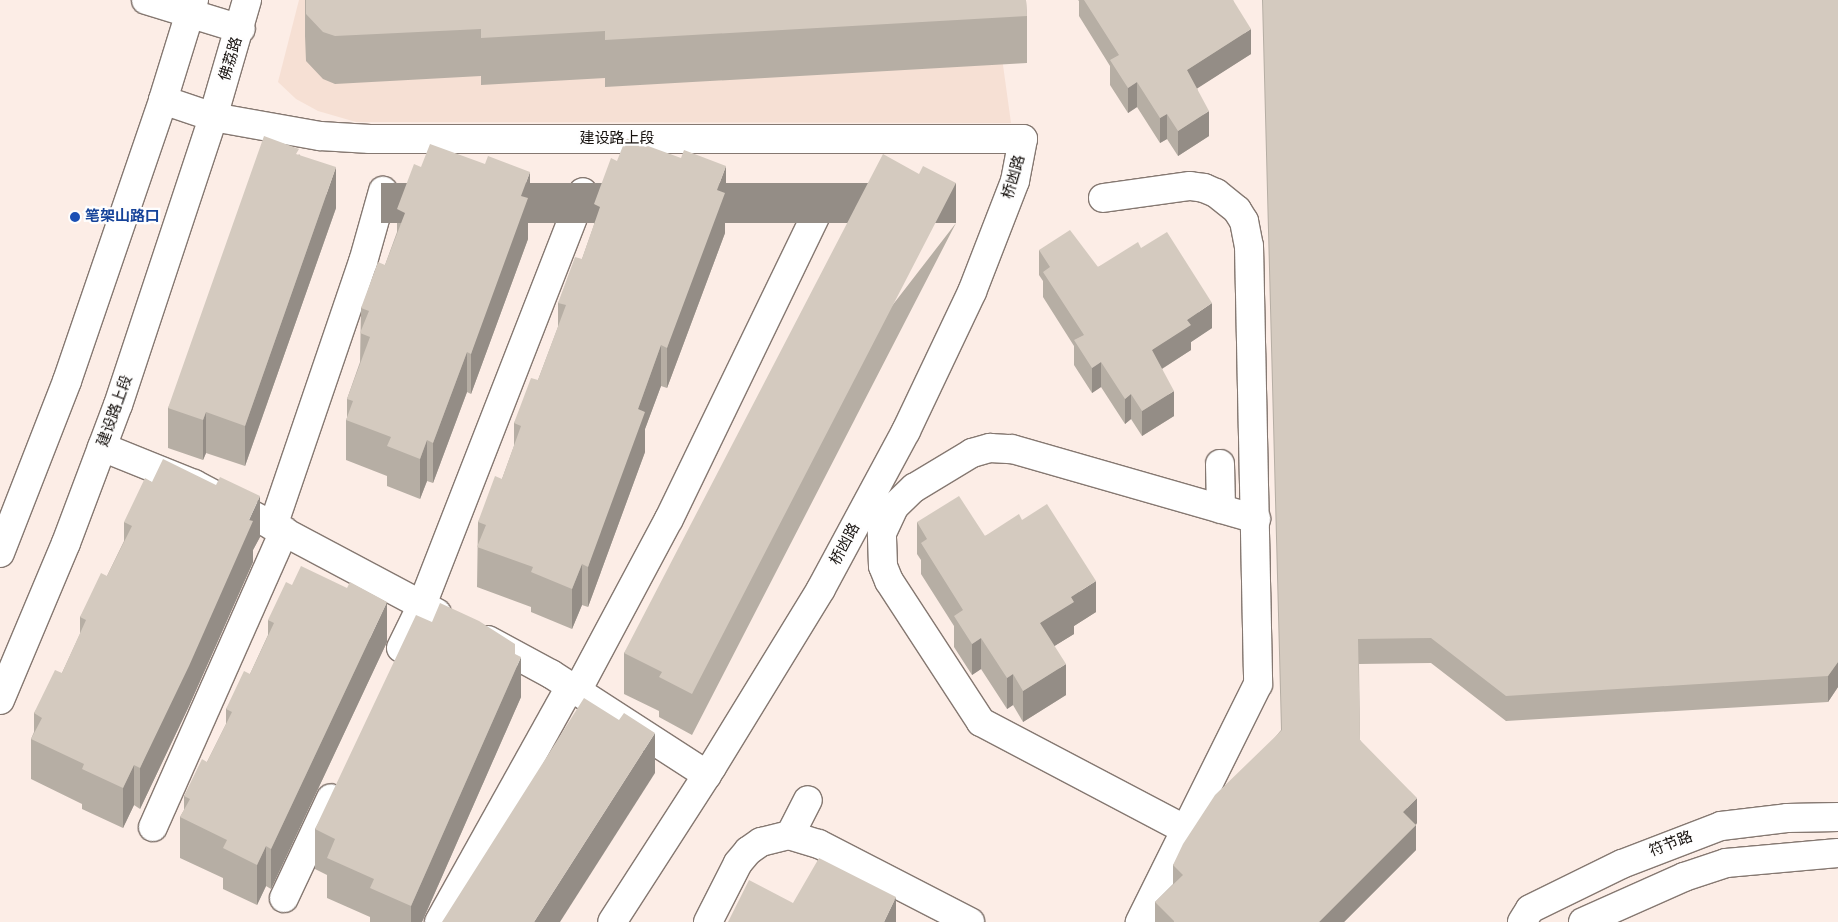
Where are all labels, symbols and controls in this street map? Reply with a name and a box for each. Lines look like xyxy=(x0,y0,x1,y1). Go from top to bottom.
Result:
street label: 佛荔路 xyxy=(216,35,246,83)
street label: 建设路上段 xyxy=(580,130,654,148)
street label: 桥凼路 xyxy=(999,153,1029,201)
place label: 笔架山路口 xyxy=(85,208,160,226)
marker: 笔架山路口 xyxy=(69,211,81,223)
street label: 建设路上段 xyxy=(94,373,136,449)
street label: 桥凼路 xyxy=(826,520,864,568)
street label: 符节路 xyxy=(1647,828,1695,860)

